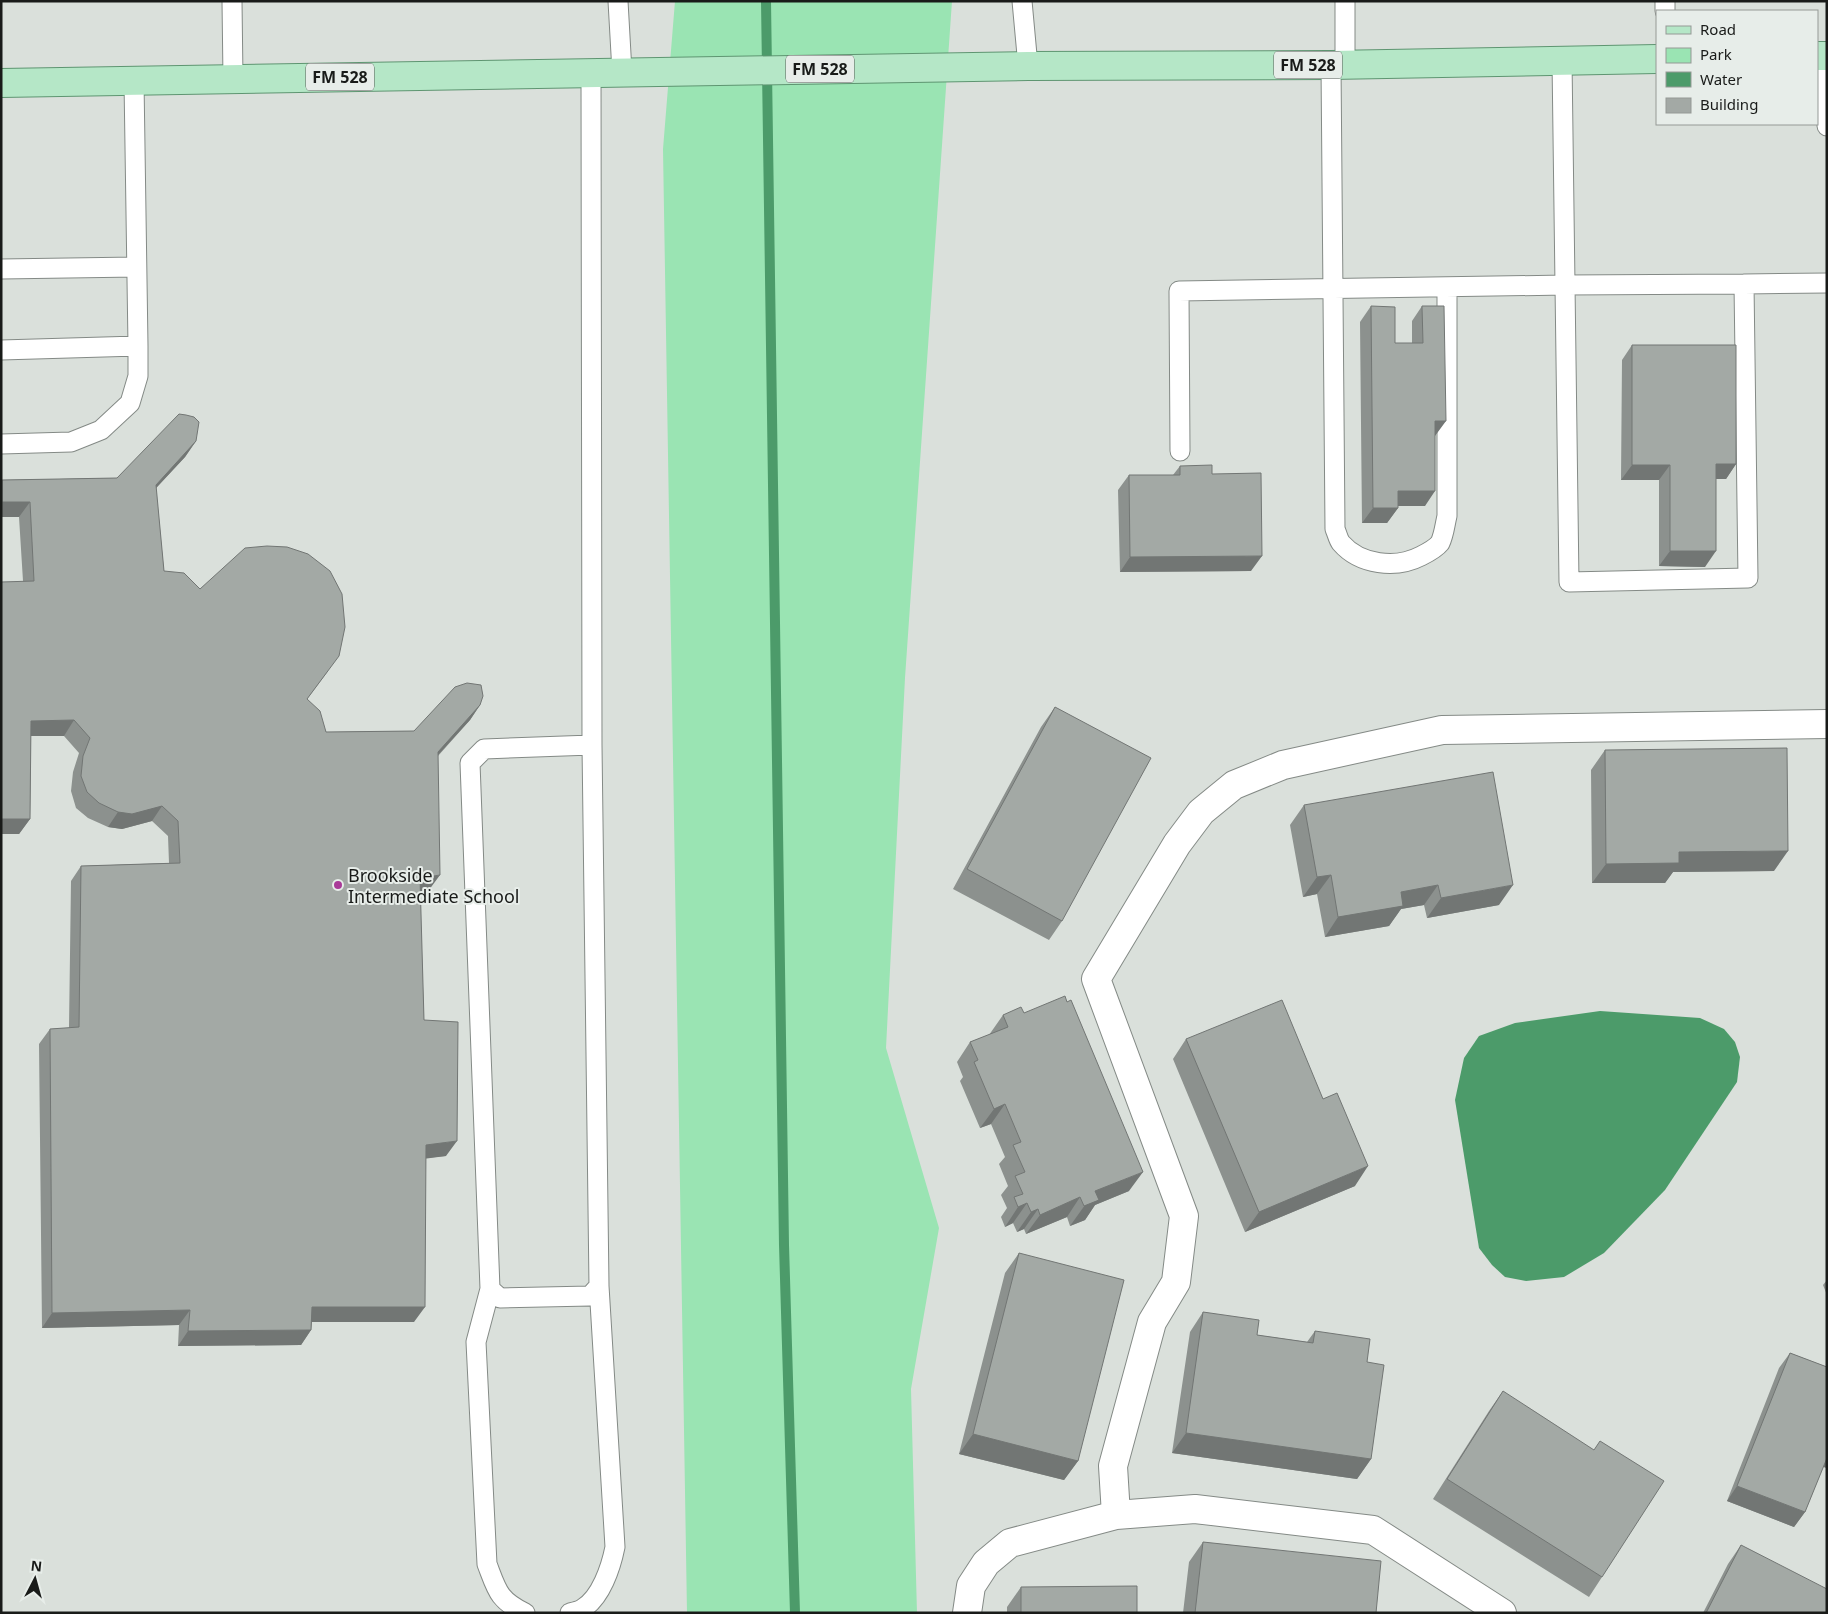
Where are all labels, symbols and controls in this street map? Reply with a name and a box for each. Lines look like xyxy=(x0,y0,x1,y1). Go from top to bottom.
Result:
legend xyxy=(1656,10,1818,125)
text: Road xyxy=(1700,19,1736,39)
text: Park xyxy=(1700,44,1732,64)
road number: FM 528 xyxy=(1274,52,1342,78)
road number: FM 528 xyxy=(786,56,854,82)
road number: FM 528 xyxy=(306,64,374,90)
text: Water xyxy=(1700,69,1742,89)
text: Building xyxy=(1700,94,1758,114)
place label: Brookside Intermediate School xyxy=(348,863,520,908)
marker: Brookside Intermediate School xyxy=(332,879,344,891)
north arrow xyxy=(10,1554,60,1604)
text: N xyxy=(30,1556,43,1576)

